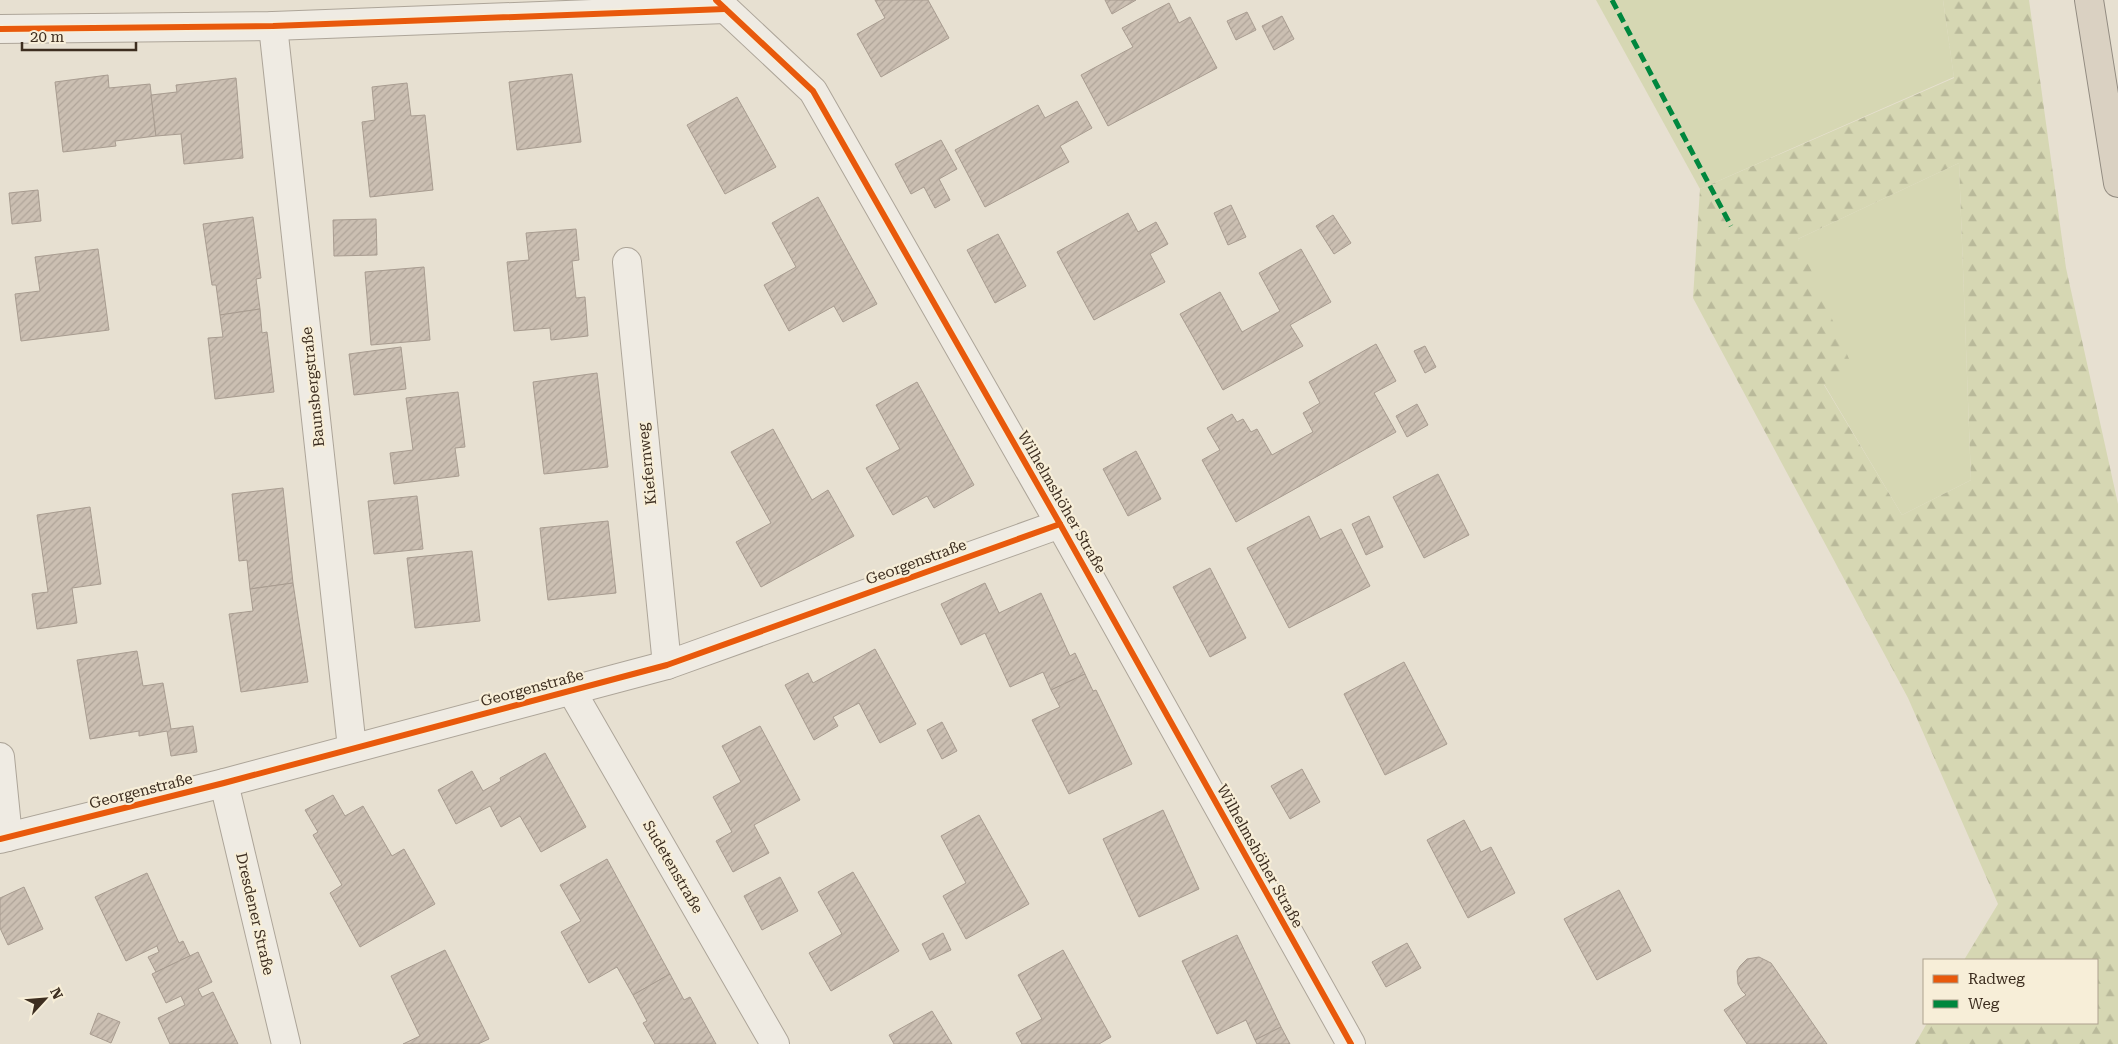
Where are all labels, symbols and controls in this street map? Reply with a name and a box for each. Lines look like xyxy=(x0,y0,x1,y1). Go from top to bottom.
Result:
scale bar xyxy=(22,20,136,52)
text: 20 m xyxy=(30,28,65,46)
street label: Baunsbergstraße xyxy=(298,326,328,448)
street label: Kiefernweg xyxy=(634,422,660,506)
street label: Wilhelmshöher Straße xyxy=(1014,428,1110,576)
street label: Georgenstraße xyxy=(863,535,969,589)
street label: Georgenstraße xyxy=(478,666,586,710)
street label: Georgenstraße xyxy=(87,769,195,813)
street label: Wilhelmshöher Straße xyxy=(1213,781,1307,931)
street label: Sudetenstraße xyxy=(639,817,707,917)
street label: Dresdener Straße xyxy=(232,851,278,977)
legend xyxy=(1923,959,2098,1024)
text: Radweg xyxy=(1968,970,2025,988)
north arrow xyxy=(20,974,70,1024)
text: N xyxy=(47,985,66,1002)
text: Weg xyxy=(1968,995,2000,1013)

